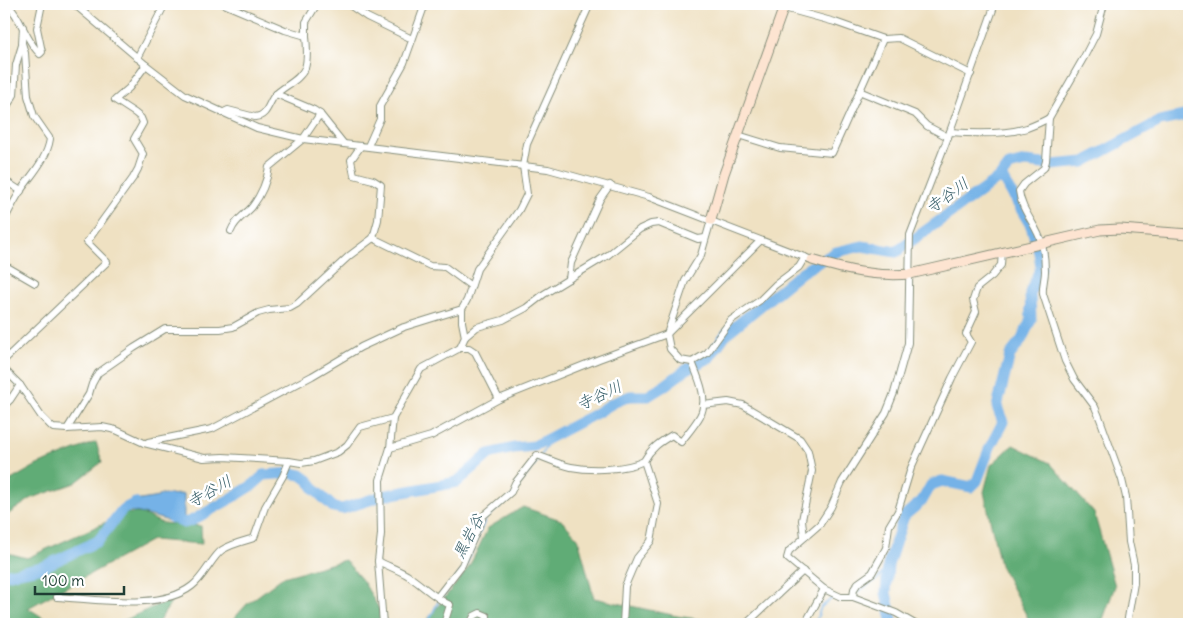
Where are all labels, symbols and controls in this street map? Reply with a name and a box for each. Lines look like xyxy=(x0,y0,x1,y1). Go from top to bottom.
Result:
water label: 寺谷川 xyxy=(922,173,972,217)
water label: 寺谷川 xyxy=(573,376,625,414)
water label: 寺谷川 xyxy=(183,471,235,511)
water label: 黒岩谷 xyxy=(448,509,489,562)
scale bar xyxy=(35,563,124,595)
text: 100 m xyxy=(42,571,84,590)

